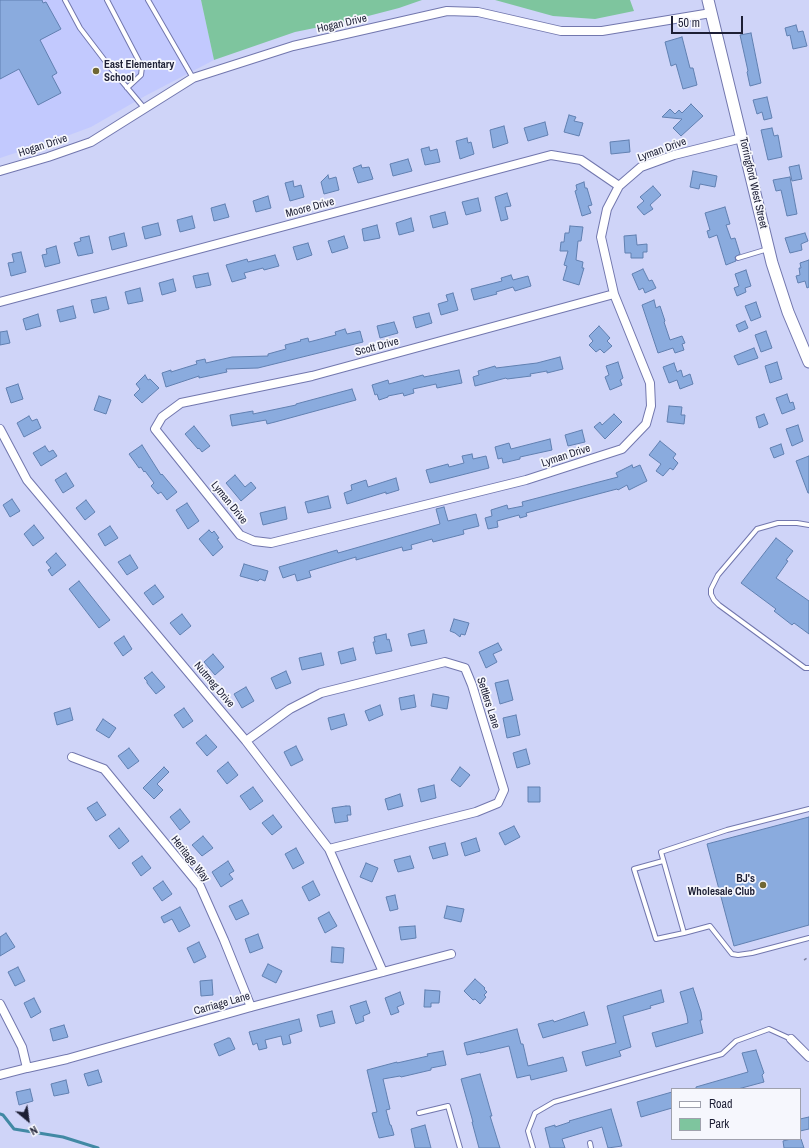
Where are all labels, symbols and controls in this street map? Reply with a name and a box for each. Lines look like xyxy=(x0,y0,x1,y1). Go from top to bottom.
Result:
scale bar xyxy=(673,8,745,34)
street label: Hogan Drive xyxy=(316,12,368,36)
text: 50 m xyxy=(678,15,700,31)
place label: East Elementary School xyxy=(104,58,174,84)
marker: East Elementary School xyxy=(91,66,101,76)
street label: Hogan Drive xyxy=(17,132,69,160)
street label: Lyman Drive xyxy=(636,135,688,165)
street label: Torringford West Street xyxy=(736,136,770,230)
street label: Moore Drive xyxy=(284,195,336,221)
street label: Scott Drive xyxy=(354,335,400,359)
street label: Lyman Drive xyxy=(540,442,592,470)
street label: Lyman Drive xyxy=(208,479,250,527)
street label: Nutmeg Drive xyxy=(191,659,237,711)
street label: Settlers Lane xyxy=(474,676,502,730)
street label: Heritage Way xyxy=(168,833,212,885)
place label: BJ's Wholesale Club xyxy=(688,872,755,898)
marker: BJ's Wholesale Club xyxy=(758,880,768,890)
street label: Carriage Lane xyxy=(192,990,252,1018)
legend xyxy=(671,1088,801,1140)
text: Road xyxy=(709,1096,733,1112)
north arrow xyxy=(8,1100,48,1140)
text: Park xyxy=(709,1116,729,1132)
text: N xyxy=(28,1123,40,1138)

